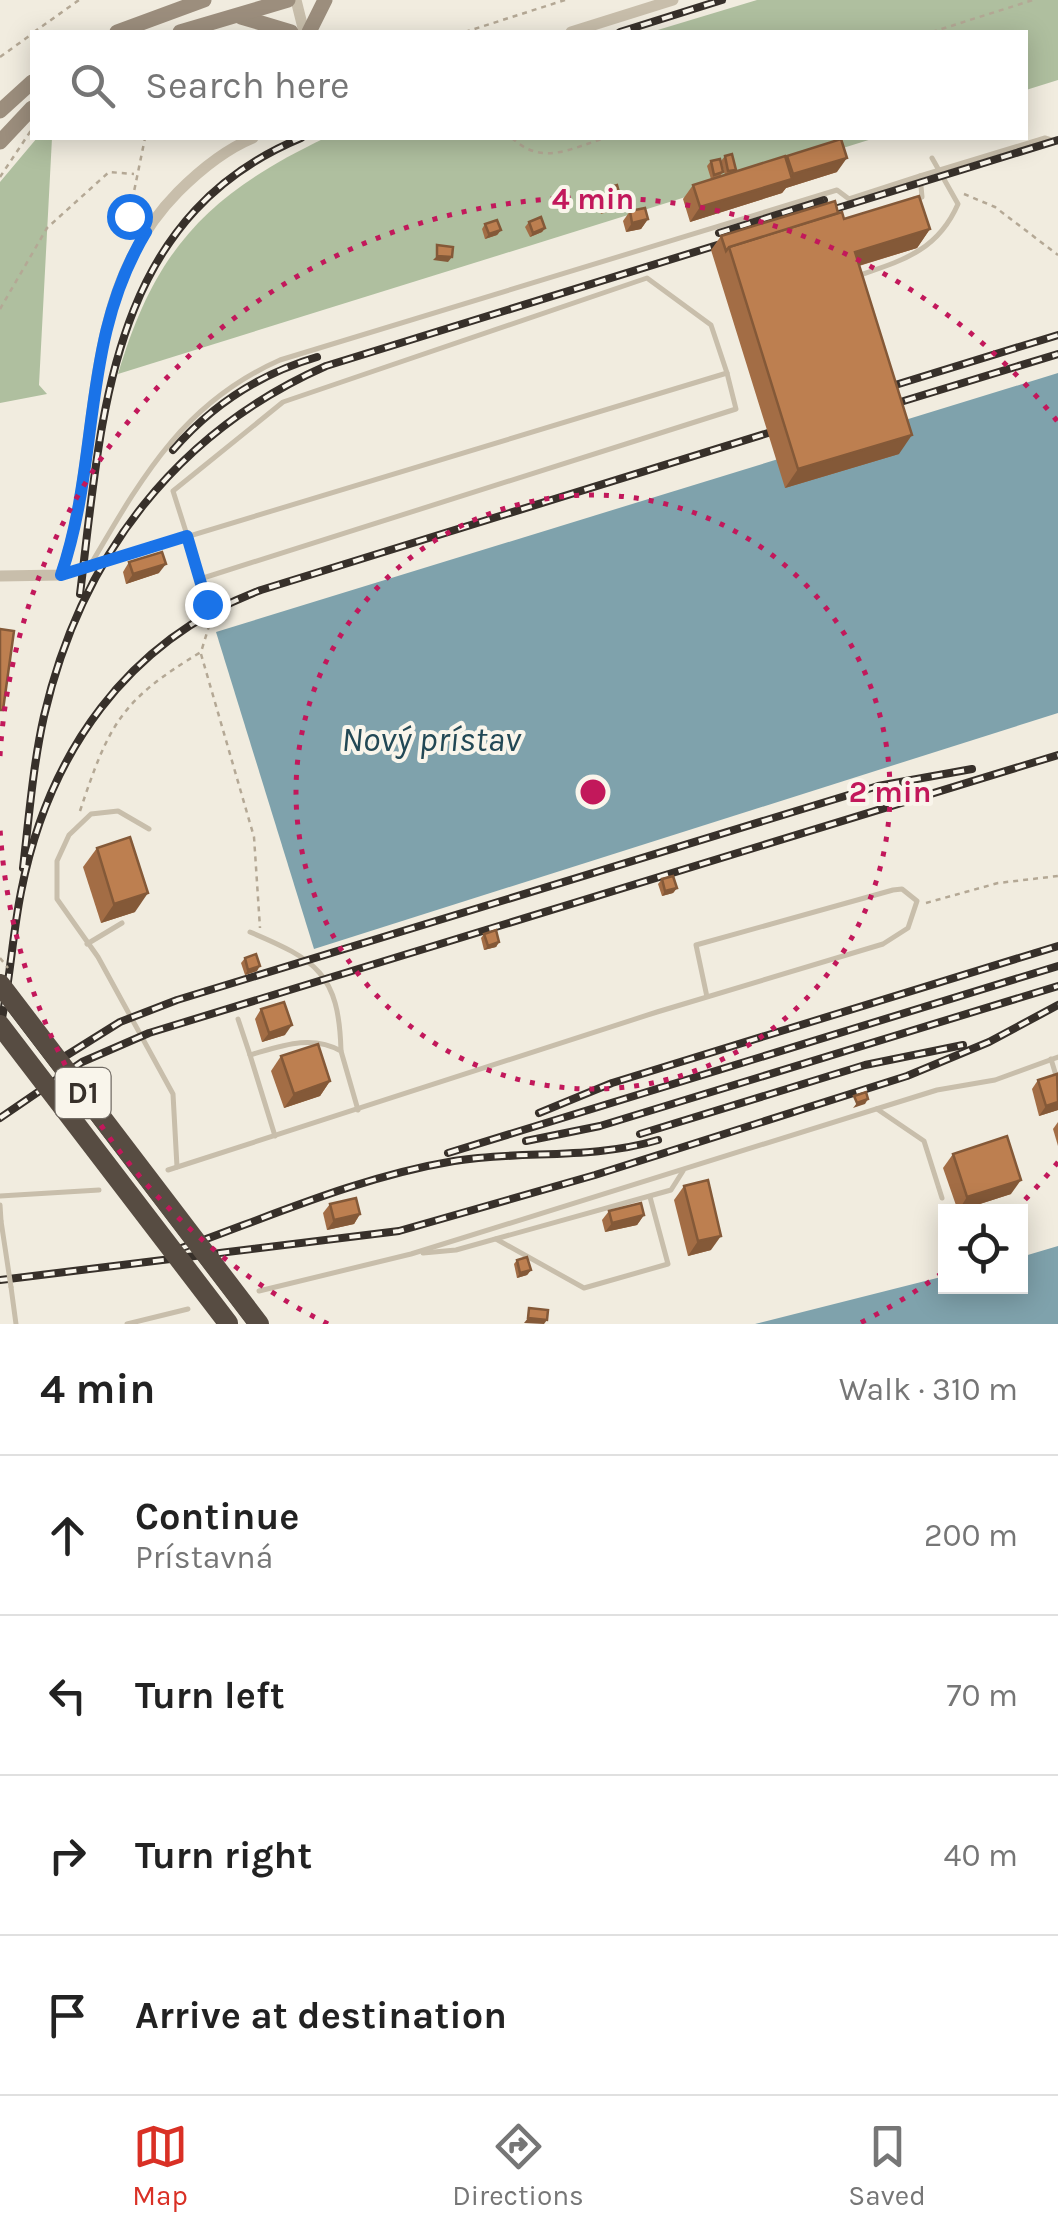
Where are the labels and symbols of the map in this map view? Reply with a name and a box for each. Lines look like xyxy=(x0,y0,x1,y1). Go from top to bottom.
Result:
text: 4 min xyxy=(552,181,634,217)
route start xyxy=(107,194,153,240)
route end xyxy=(185,582,231,628)
water label: Nový prístav xyxy=(341,719,522,760)
centre of rings xyxy=(575,774,611,810)
text: 2 min xyxy=(849,774,931,810)
road number: D1 xyxy=(56,1068,110,1118)

